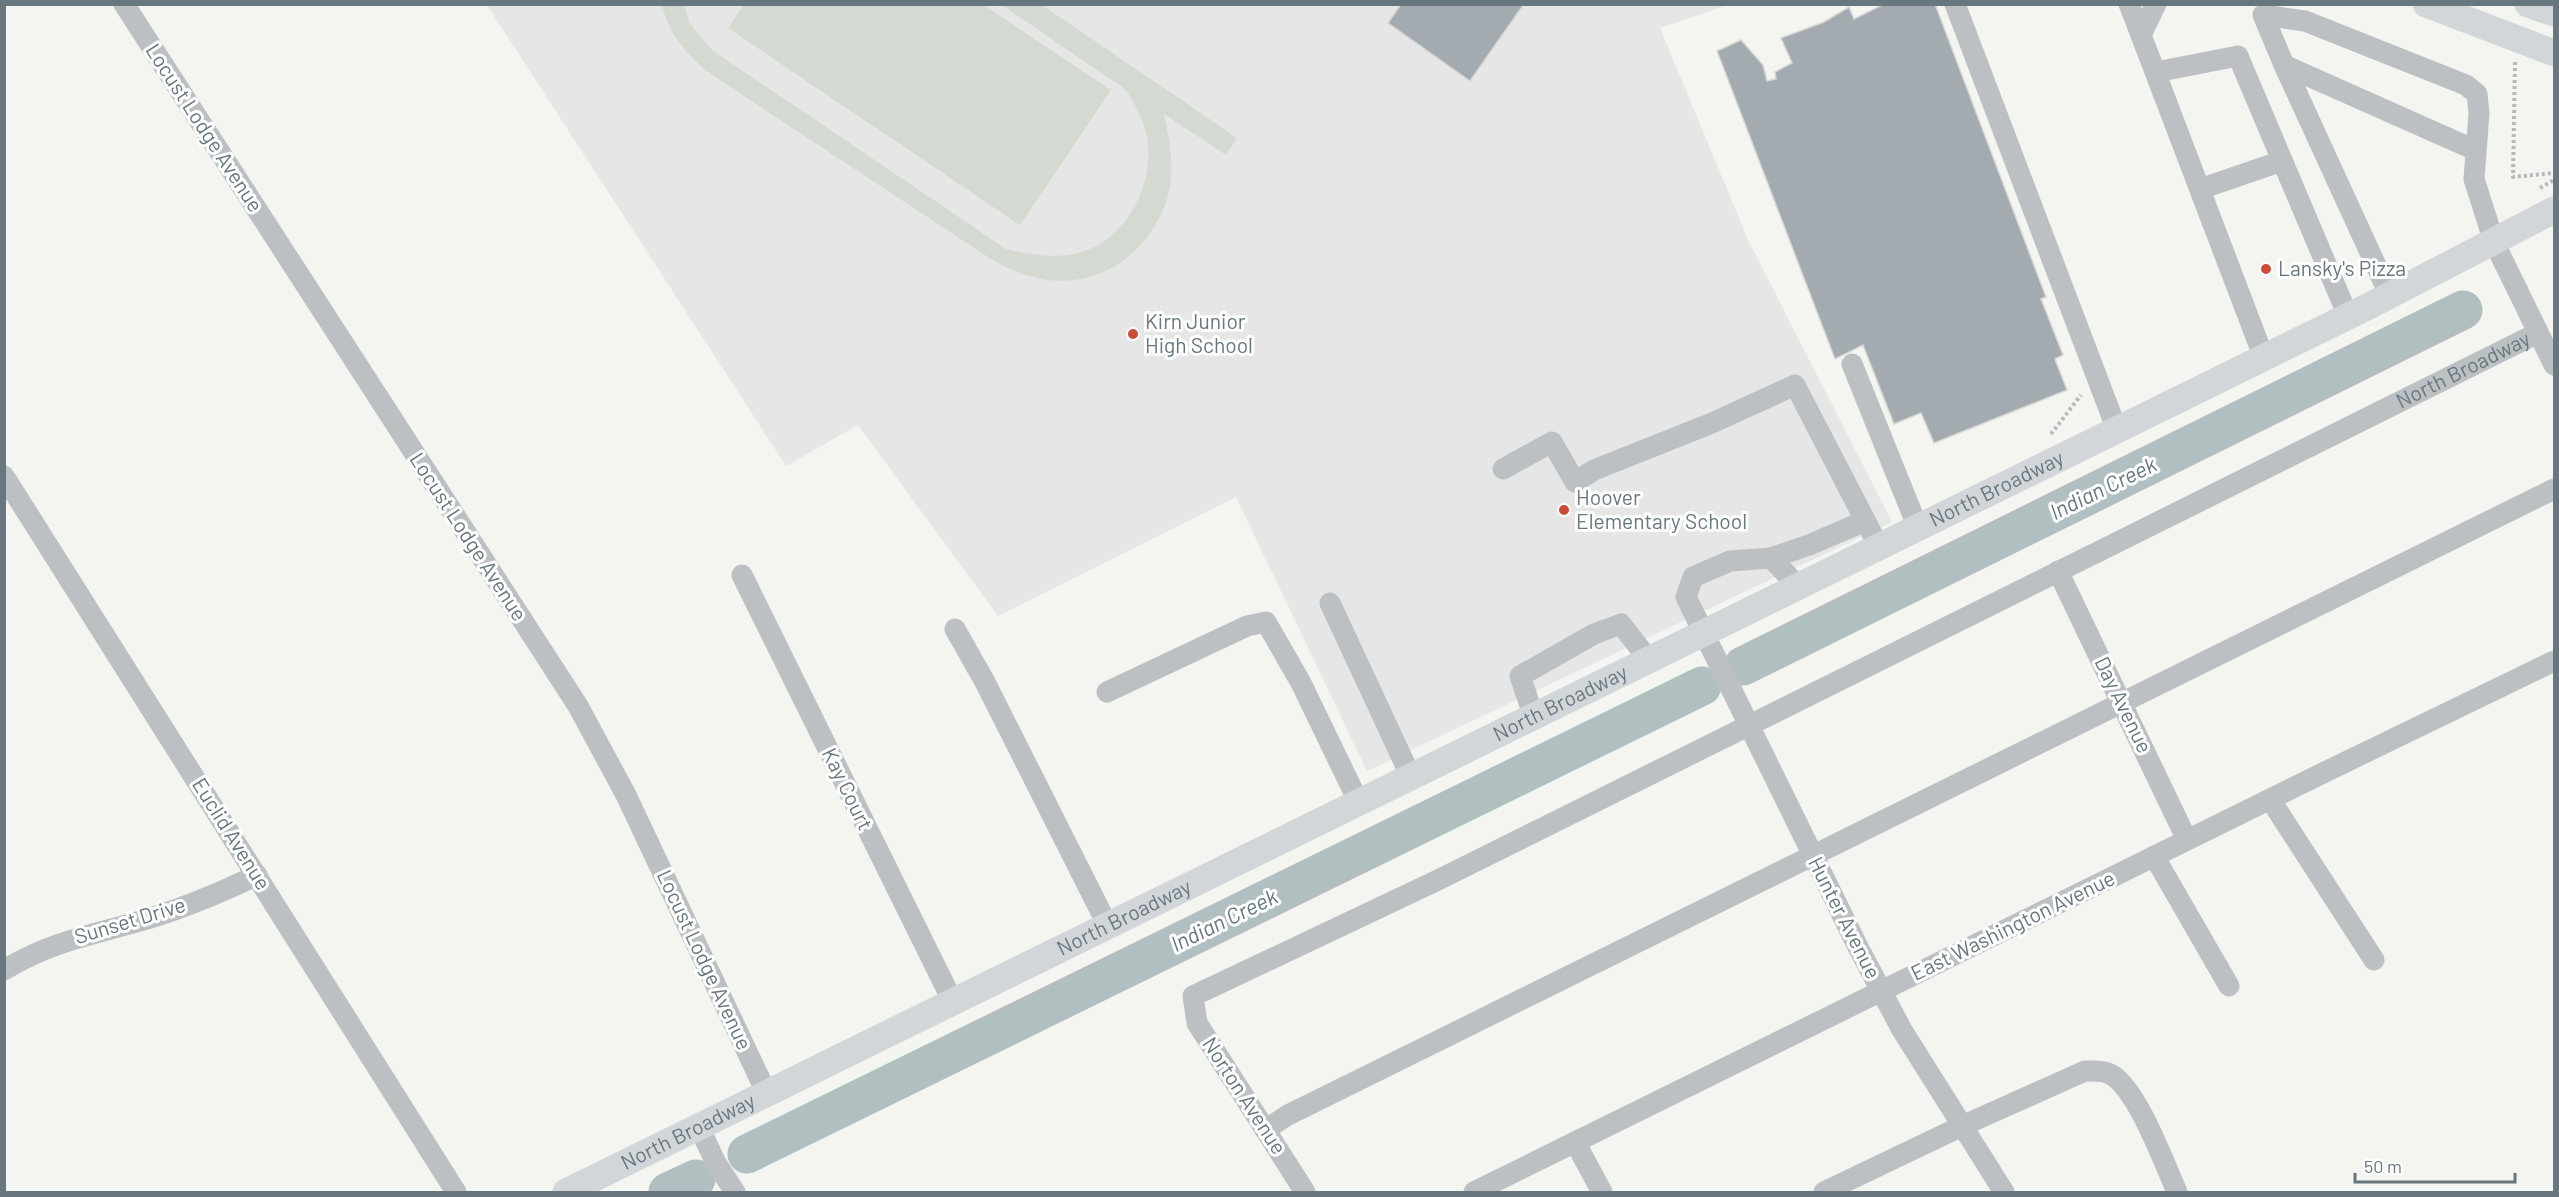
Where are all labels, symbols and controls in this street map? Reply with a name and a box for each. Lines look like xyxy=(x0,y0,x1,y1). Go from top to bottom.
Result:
street label: Locust Lodge Avenue xyxy=(141,38,269,216)
place label: Lansky's Pizza xyxy=(2278,255,2406,280)
marker: Lansky's Pizza xyxy=(2259,262,2273,276)
place label: Kirn Junior High School xyxy=(1145,308,1253,357)
street label: North Broadway xyxy=(2392,325,2534,413)
marker: Kirn Junior High School xyxy=(1126,327,1140,341)
street label: North Broadway xyxy=(1925,444,2067,531)
street label: Locust Lodge Avenue xyxy=(405,447,533,625)
water label: Indian Creek xyxy=(2045,450,2160,524)
place label: Hoover Elementary School xyxy=(1576,484,1747,533)
marker: Hoover Elementary School xyxy=(1557,503,1571,517)
street label: Day Avenue xyxy=(2090,652,2158,757)
street label: North Broadway xyxy=(1489,658,1631,745)
street label: Kay Court xyxy=(818,743,879,834)
street label: Euclid Avenue xyxy=(188,773,277,894)
street label: Hunter Avenue xyxy=(1804,852,1887,982)
street label: East Washington Avenue xyxy=(1906,864,2118,985)
street label: Locust Lodge Avenue xyxy=(653,865,758,1053)
street label: North Broadway xyxy=(1052,873,1195,960)
water label: Indian Creek xyxy=(1166,882,1281,956)
street label: Sunset Drive xyxy=(71,891,188,948)
street label: Norton Avenue xyxy=(1198,1032,1292,1158)
street label: North Broadway xyxy=(616,1087,759,1174)
scale bar xyxy=(2355,1146,2516,1184)
text: 50 m xyxy=(2364,1155,2402,1177)

